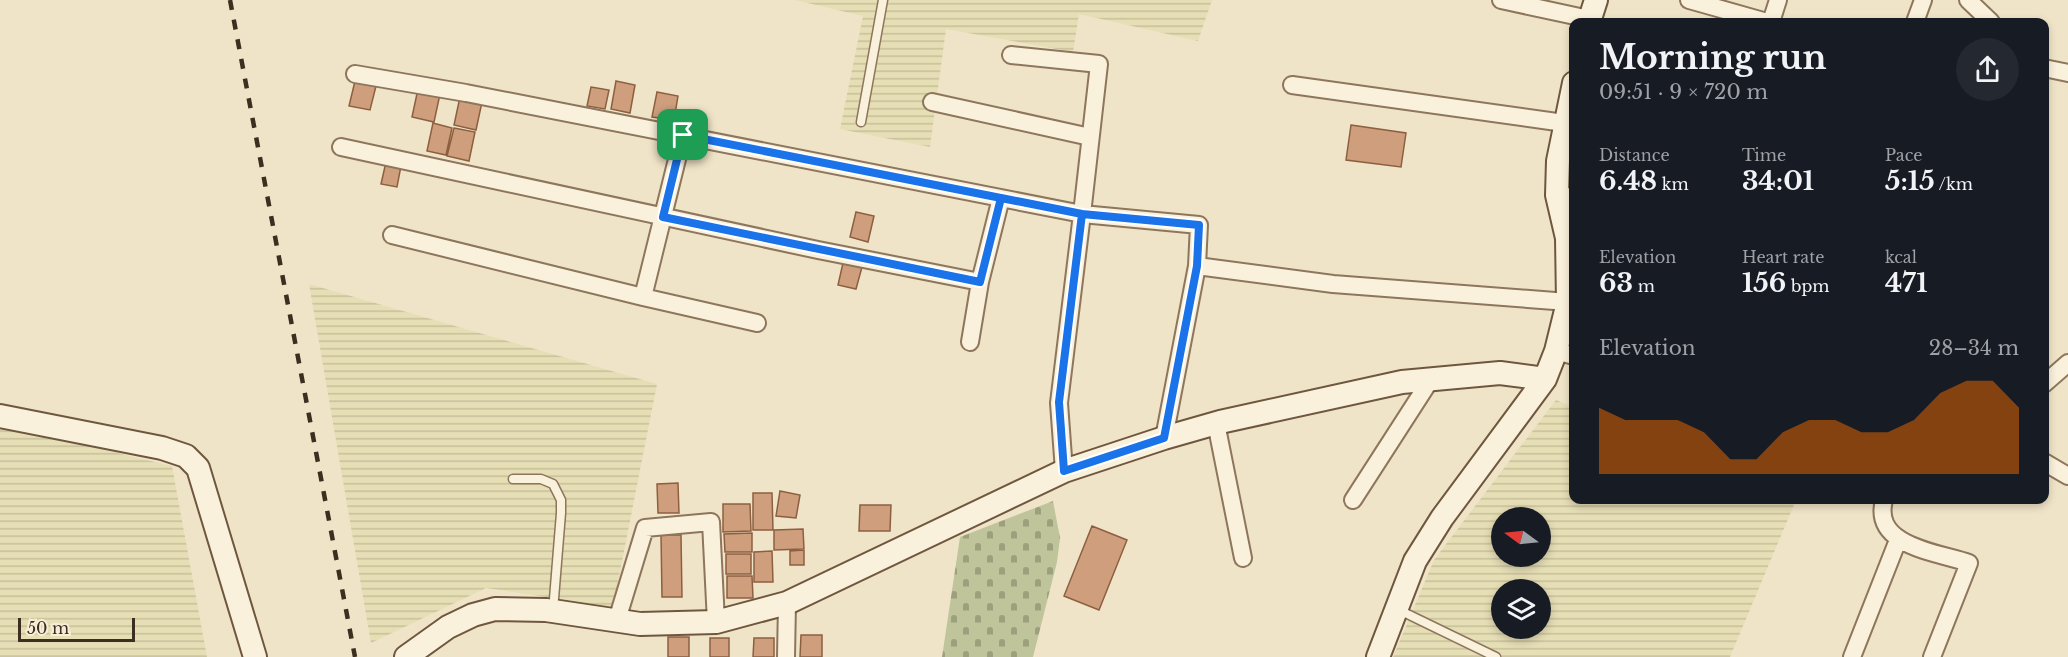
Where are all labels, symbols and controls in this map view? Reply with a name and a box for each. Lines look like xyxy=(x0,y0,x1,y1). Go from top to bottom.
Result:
text: Morning run xyxy=(1599,37,1827,78)
button: share xyxy=(1956,38,2019,101)
text: 09:51 · 9 × 720 m xyxy=(1599,80,1768,104)
pin xyxy=(657,109,708,160)
icon: arrive xyxy=(666,118,699,151)
text: Distance xyxy=(1599,145,1670,165)
text: Time xyxy=(1742,145,1786,165)
text: Pace xyxy=(1885,145,1922,165)
text: 6.48 xyxy=(1599,165,1657,197)
text: 34:01 xyxy=(1742,165,1814,197)
text: 5:15 xyxy=(1885,165,1935,197)
text: km xyxy=(1657,174,1689,194)
text: /km xyxy=(1935,174,1973,194)
text: Elevation xyxy=(1599,247,1676,267)
text: Heart rate xyxy=(1742,247,1824,267)
text: kcal xyxy=(1885,247,1917,267)
text: 63 xyxy=(1599,267,1633,299)
text: 156 xyxy=(1742,267,1786,299)
text: 471 xyxy=(1885,267,1928,299)
text: m xyxy=(1633,276,1655,296)
text: bpm xyxy=(1786,276,1829,296)
text: Elevation xyxy=(1599,336,1696,360)
text: 28–34 m xyxy=(1929,336,2019,360)
north arrow xyxy=(1491,507,1551,567)
map controls xyxy=(1491,507,1551,639)
button: layers xyxy=(1491,579,1551,639)
scale bar xyxy=(18,615,135,642)
text: 50 m xyxy=(27,618,69,638)

